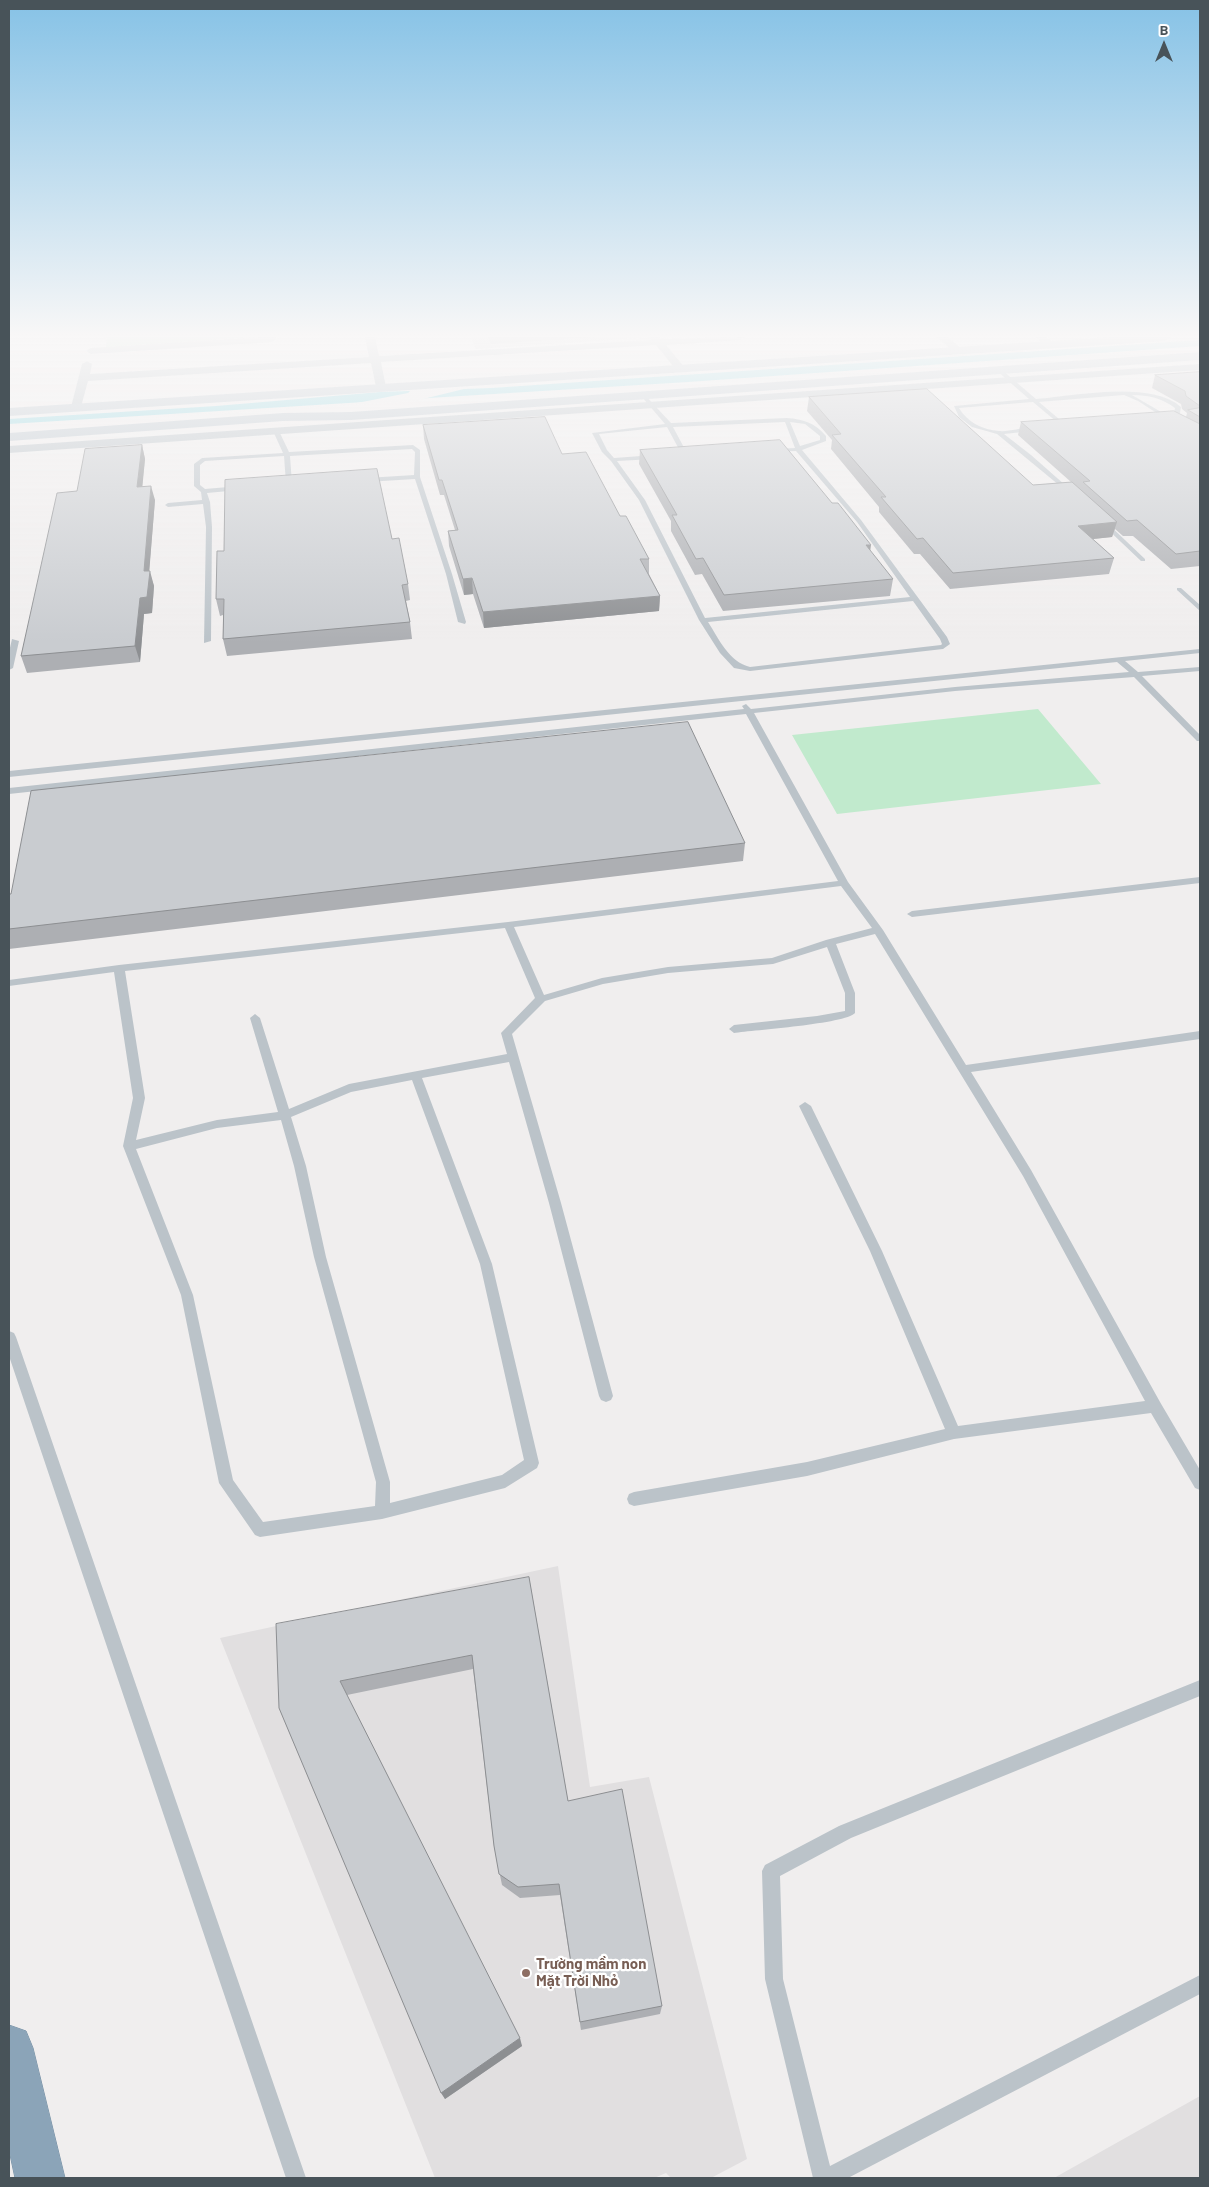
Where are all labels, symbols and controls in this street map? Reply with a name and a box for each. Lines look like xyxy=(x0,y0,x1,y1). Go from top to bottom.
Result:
north arrow xyxy=(1139,20,1189,70)
text: B xyxy=(1160,21,1168,38)
place label: Trường mầm non Mặt Trời Nhỏ xyxy=(536,1955,646,1990)
marker: Trường mầm non Mặt Trời Nhỏ xyxy=(520,1967,532,1979)

